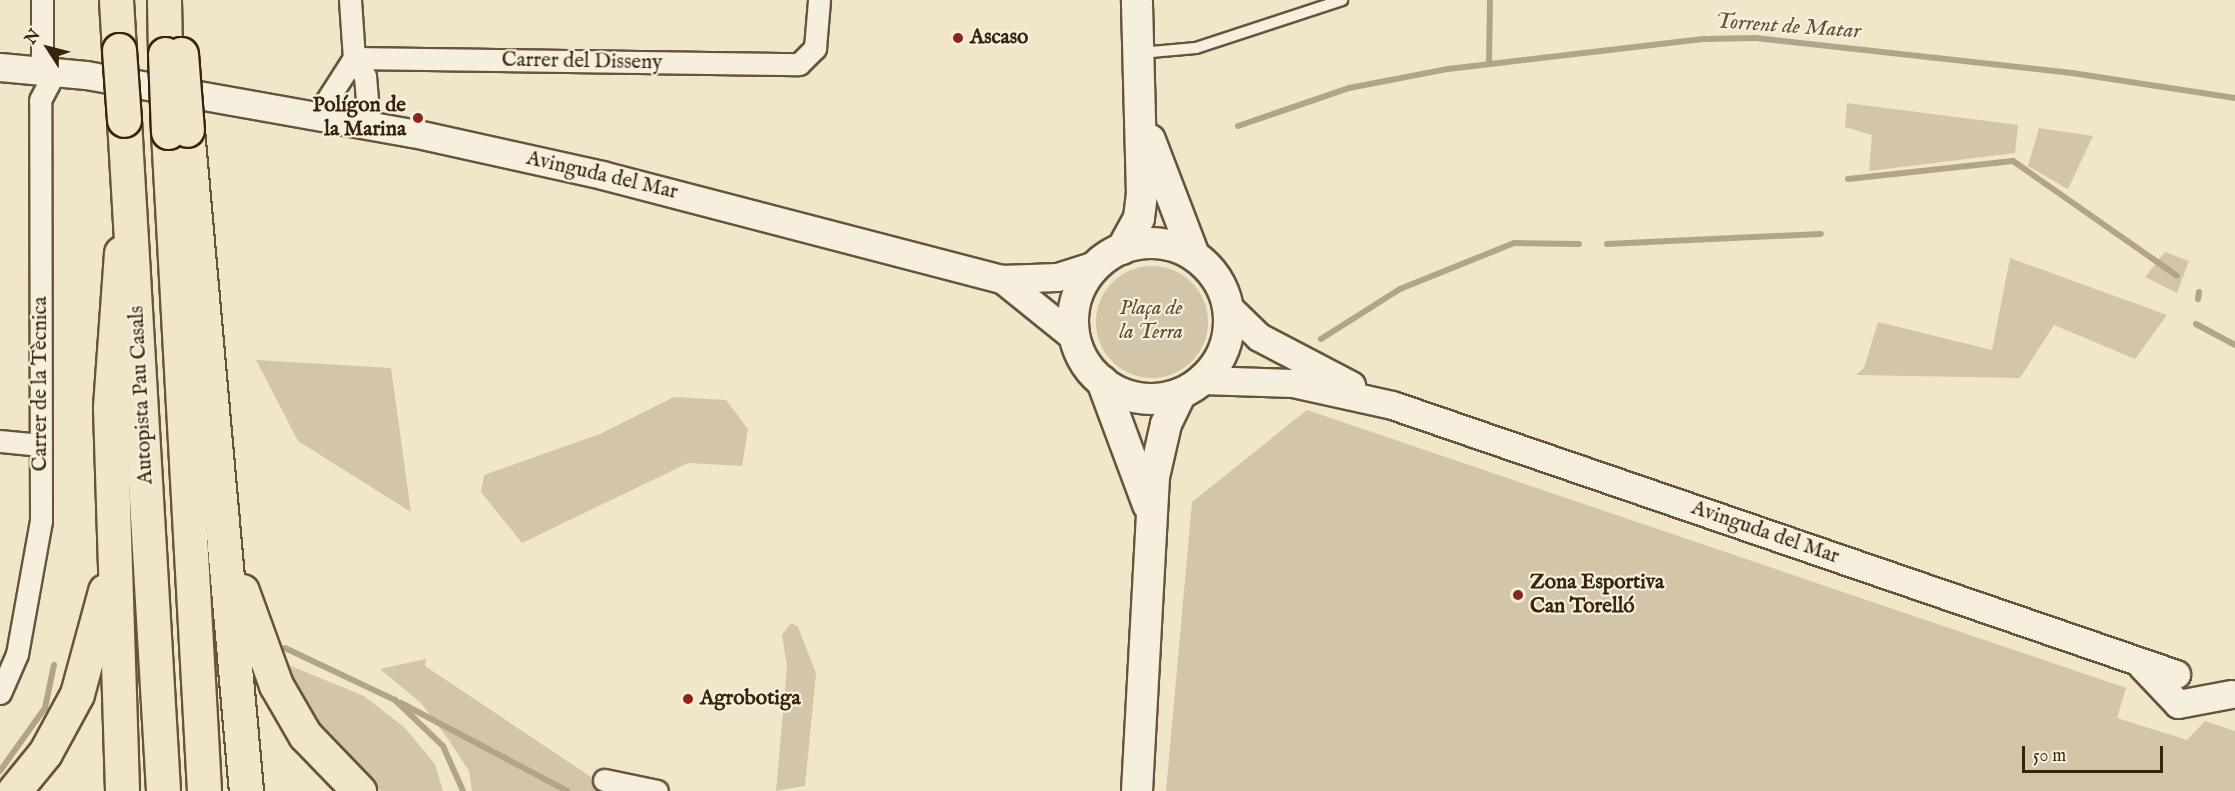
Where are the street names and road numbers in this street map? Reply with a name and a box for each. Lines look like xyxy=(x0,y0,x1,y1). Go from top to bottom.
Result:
street label: Carrer del Disseny xyxy=(501,48,663,76)
street label: Avinguda del Mar xyxy=(524,146,680,206)
street label: Carrer de la Tècnica xyxy=(28,296,54,472)
street label: Autopista Pau Casals xyxy=(125,305,159,485)
street label: Avinguda del Mar xyxy=(1688,496,1842,570)

